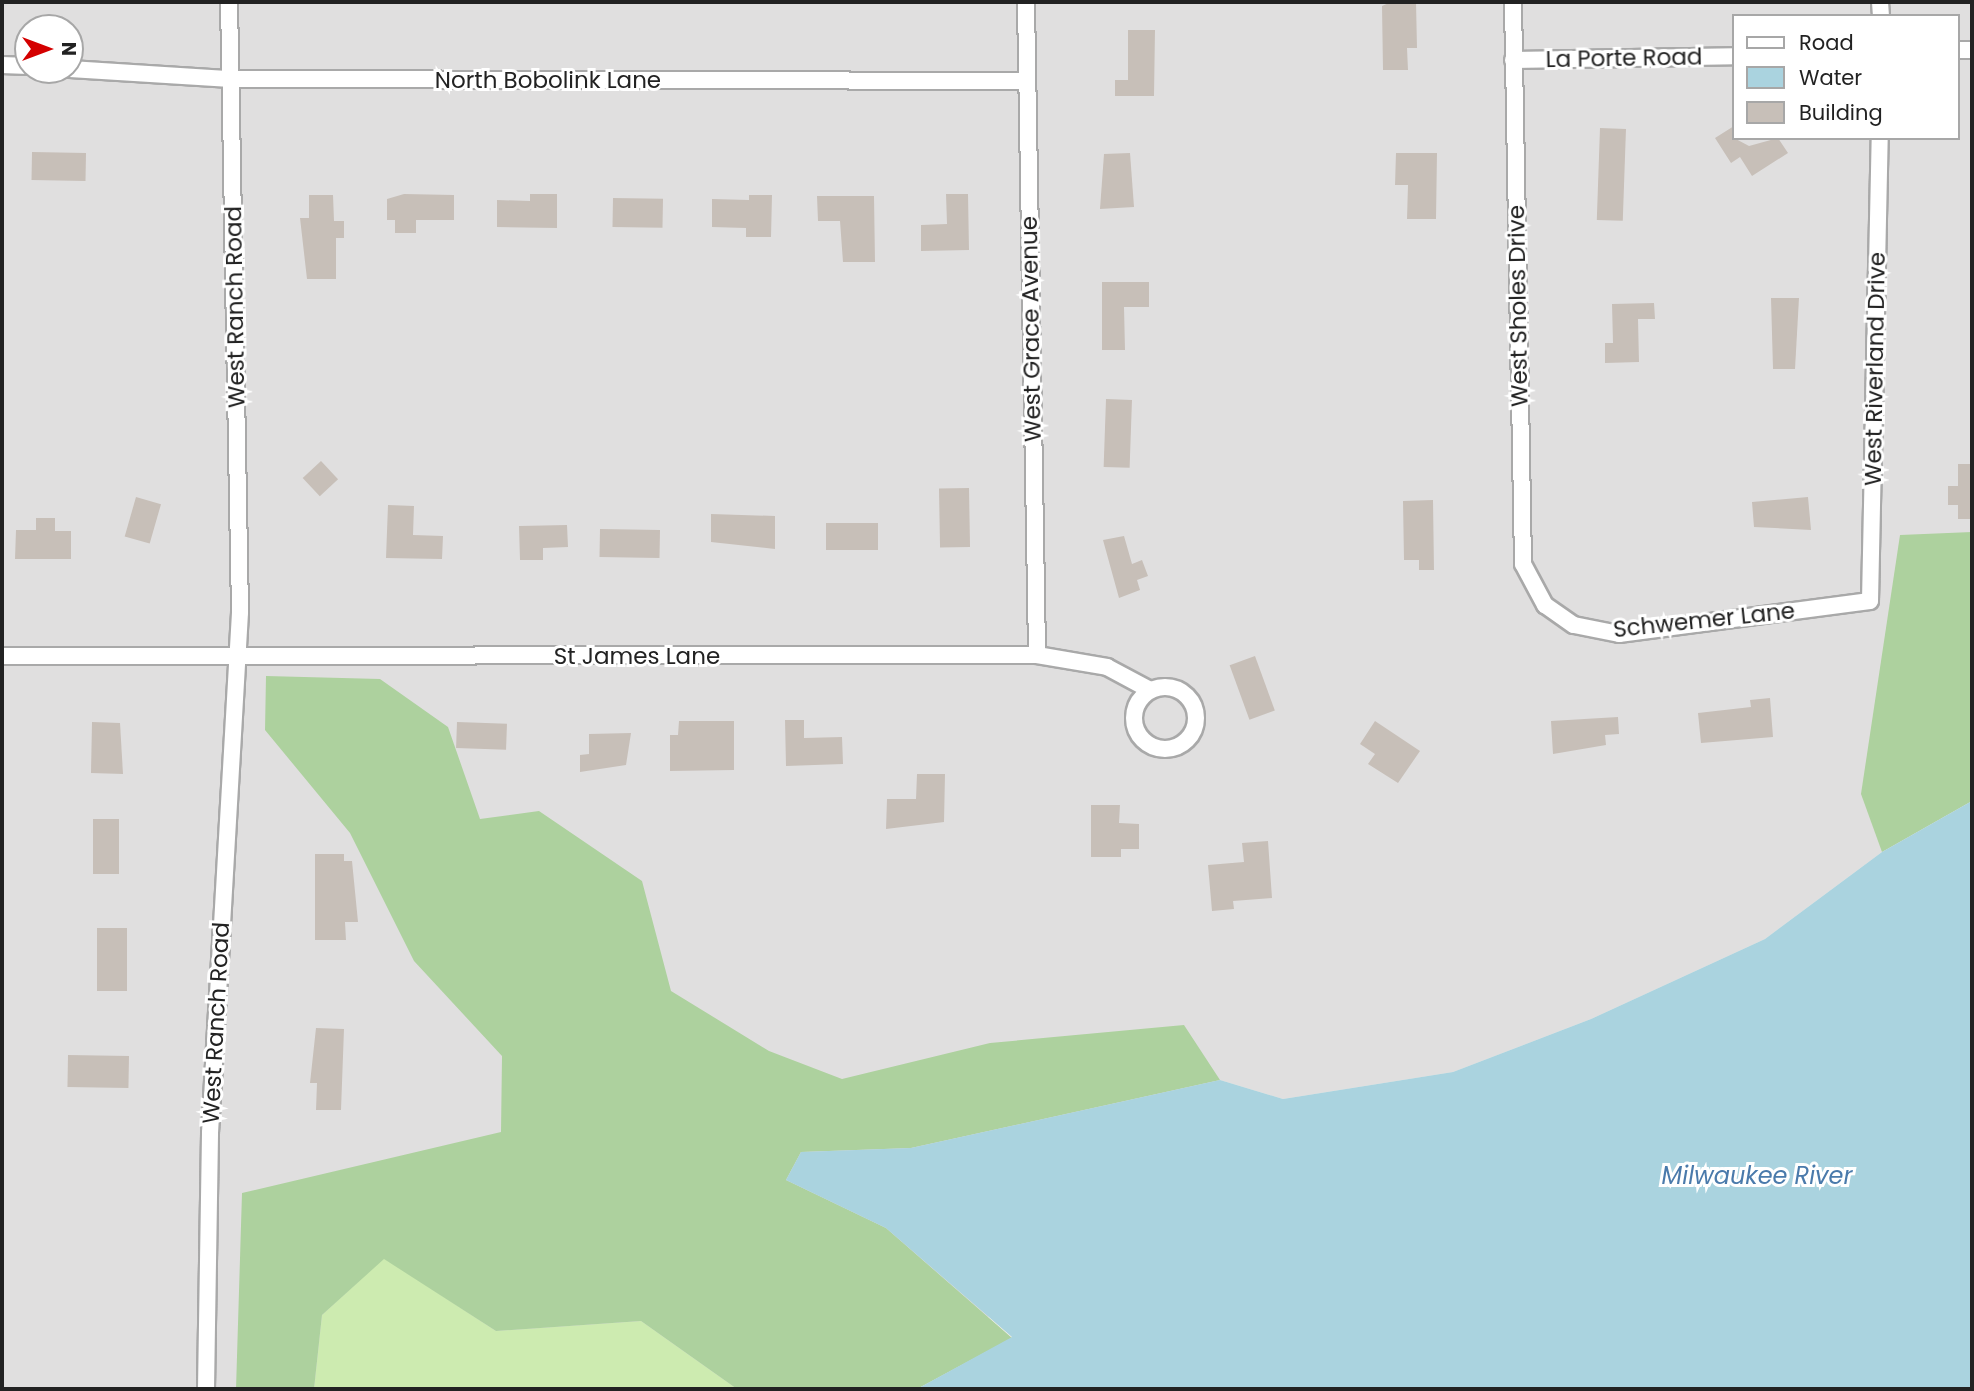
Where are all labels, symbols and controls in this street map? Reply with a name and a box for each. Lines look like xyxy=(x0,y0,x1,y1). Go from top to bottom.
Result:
north arrow xyxy=(14,14,84,84)
legend xyxy=(1732,14,1960,140)
text: Road xyxy=(1799,28,1854,57)
text: N xyxy=(55,42,82,56)
street label: La Porte Road xyxy=(1545,43,1703,73)
text: Water xyxy=(1799,63,1862,92)
street label: North Bobolink Lane xyxy=(435,66,661,94)
text: Building xyxy=(1799,98,1883,127)
street label: West Sholes Drive xyxy=(1502,205,1534,407)
street label: West Ranch Road xyxy=(219,206,251,408)
street label: West Grace Avenue xyxy=(1015,216,1047,442)
street label: West Riverland Drive xyxy=(1859,252,1891,486)
street label: Schwemer Lane xyxy=(1612,597,1796,643)
street label: St James Lane xyxy=(554,642,720,670)
street label: West Ranch Road xyxy=(197,921,235,1125)
water label: Milwaukee River xyxy=(1662,1162,1852,1190)

